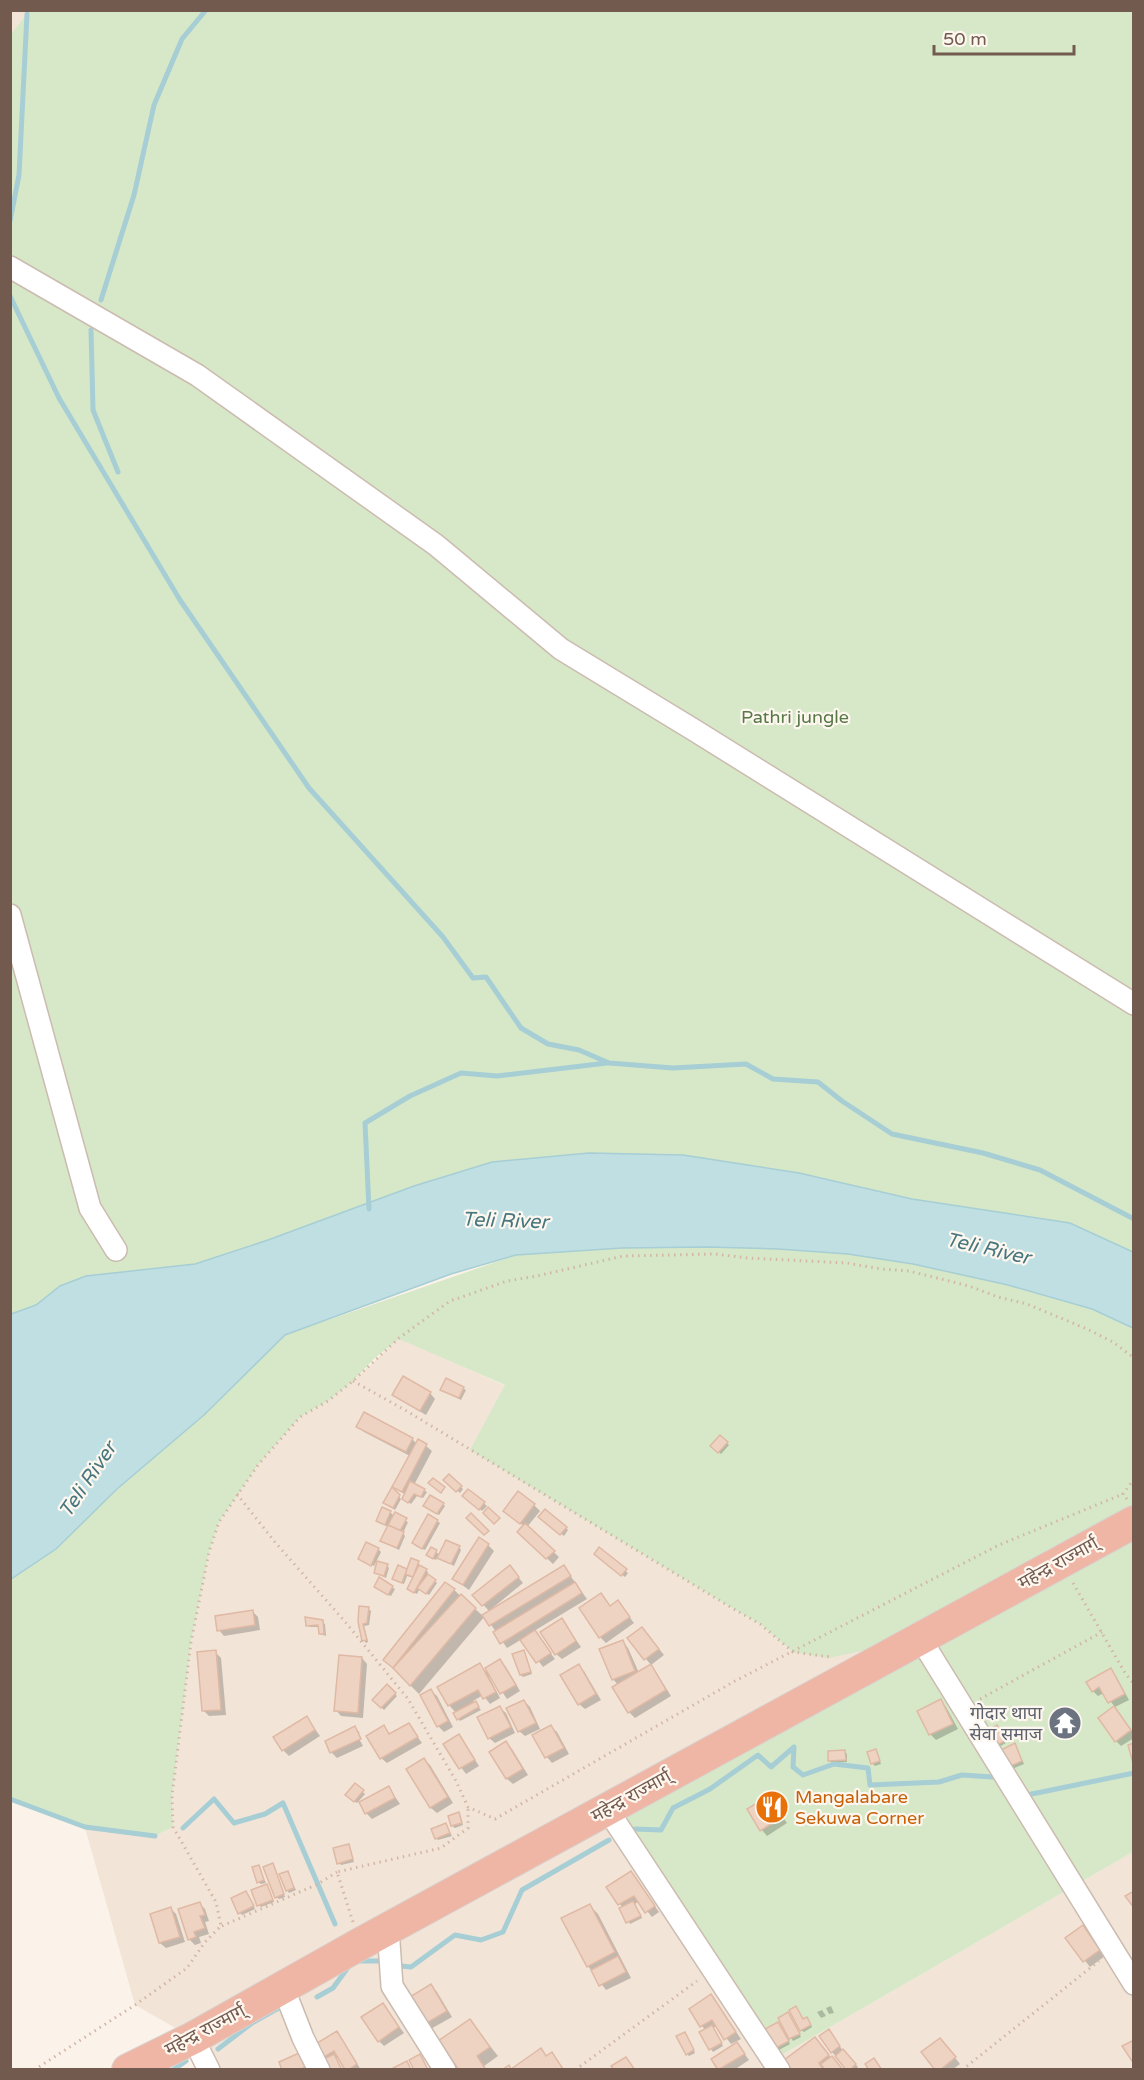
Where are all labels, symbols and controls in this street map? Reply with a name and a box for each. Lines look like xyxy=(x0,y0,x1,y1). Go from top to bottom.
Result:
scale bar xyxy=(934,18,1074,56)
text: 50 m xyxy=(943,28,987,50)
park label: Pathri jungle xyxy=(741,706,849,728)
water label: Teli River xyxy=(462,1208,551,1235)
water label: Teli River xyxy=(943,1228,1035,1271)
water label: Teli River xyxy=(54,1436,123,1522)
street label: महेन्द्र राज्मार्ग् xyxy=(1014,1531,1104,1594)
place label: गोदार थापा सेवा समाज xyxy=(970,1702,1043,1745)
temple icon: गोदार थापा सेवा समाज xyxy=(1047,1705,1083,1741)
street label: महेन्द्र राज्मार्ग् xyxy=(587,1764,677,1827)
place label: Mangalabare Sekuwa Corner xyxy=(795,1786,924,1829)
restaurant icon: Mangalabare Sekuwa Corner xyxy=(754,1789,790,1825)
street label: महेन्द्र राज्मार्ग् xyxy=(161,1998,252,2060)

